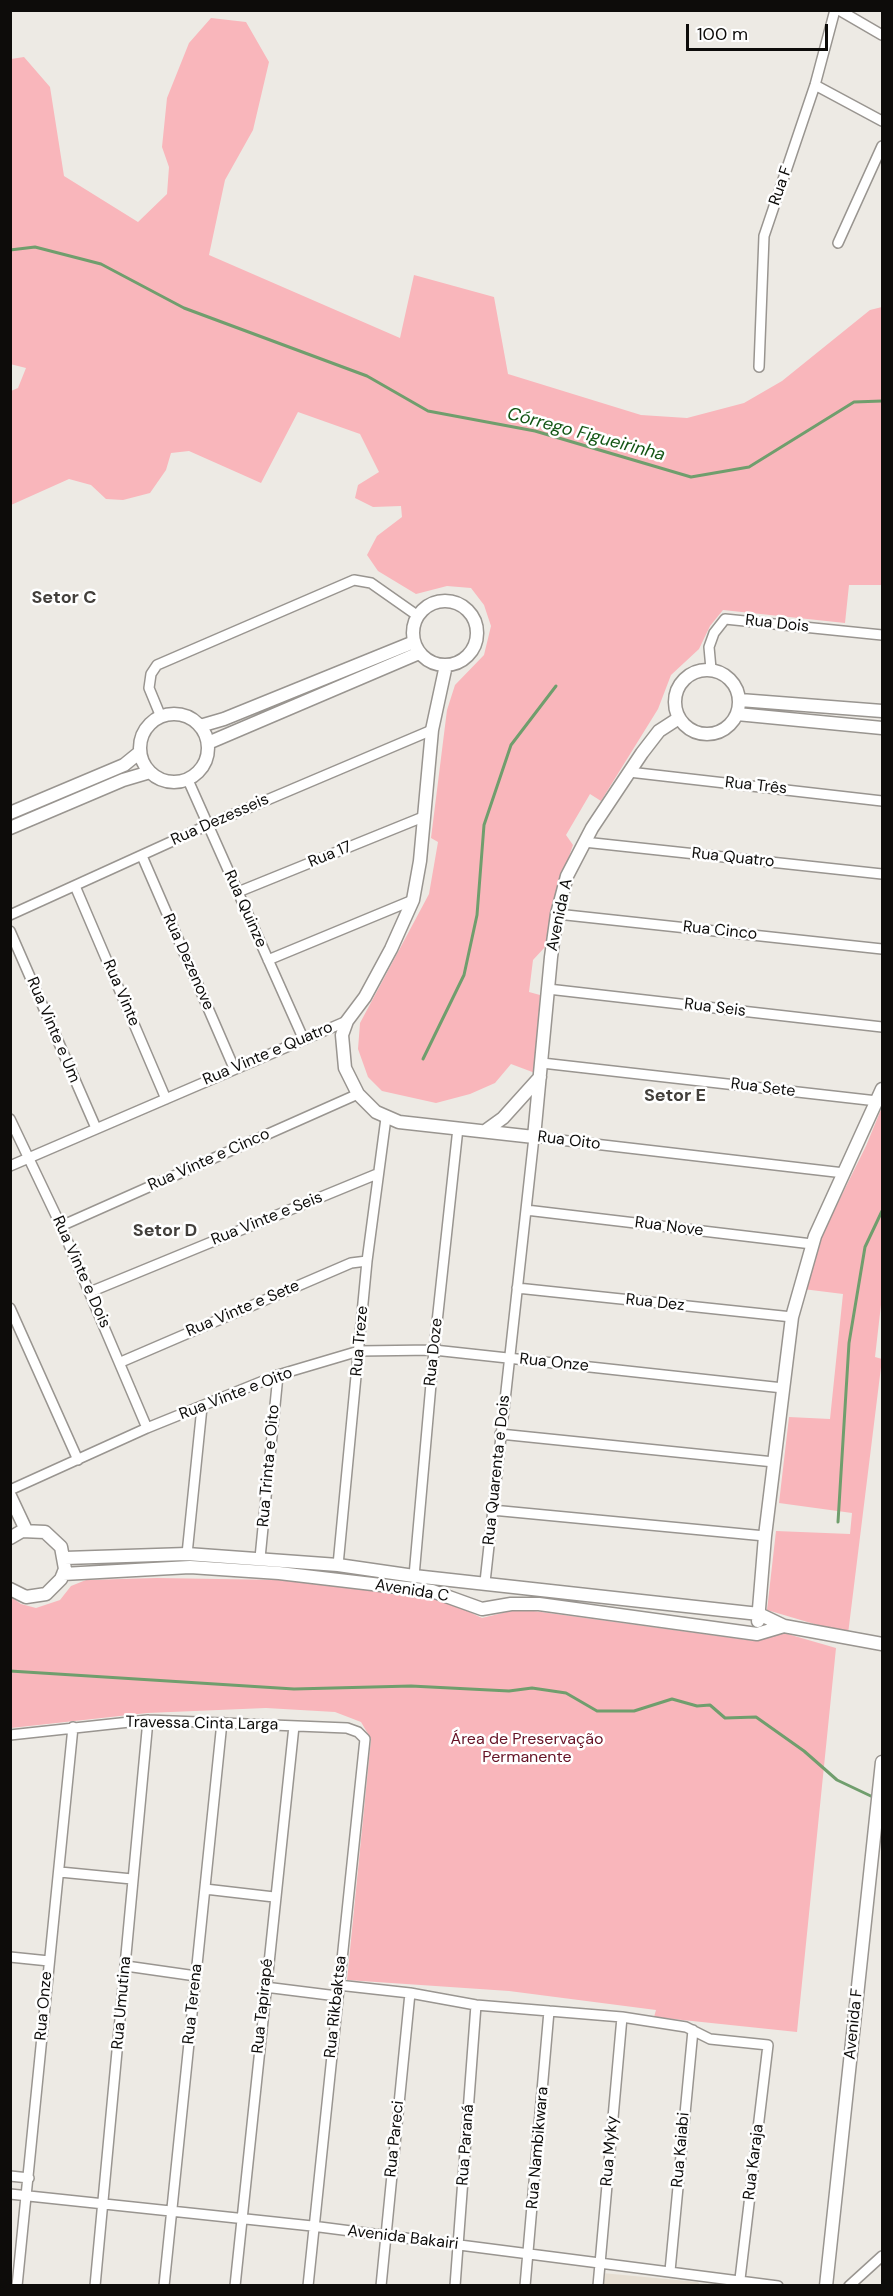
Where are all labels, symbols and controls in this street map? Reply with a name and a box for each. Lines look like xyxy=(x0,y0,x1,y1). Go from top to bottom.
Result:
scale bar xyxy=(689,12,832,50)
text: 100 m xyxy=(697,22,748,46)
street label: Rua F xyxy=(765,164,797,208)
water label: Córrego Figueirinha xyxy=(505,404,667,466)
district label: Setor C xyxy=(31,587,97,609)
street label: Rua Dois xyxy=(744,611,810,637)
street label: Rua Três xyxy=(724,773,788,799)
street label: Rua Dezesseis xyxy=(168,790,272,850)
street label: Rua 17 xyxy=(305,838,355,872)
street label: Rua Quatro xyxy=(691,844,775,872)
street label: Rua Quinze xyxy=(219,867,271,951)
street label: Avenida A xyxy=(543,877,577,953)
street label: Rua Dezenove xyxy=(158,911,218,1013)
street label: Rua Cinco xyxy=(682,918,758,944)
street label: Rua Vinte xyxy=(98,957,144,1029)
street label: Rua Vinte e Um xyxy=(22,974,84,1086)
street label: Rua Seis xyxy=(683,995,747,1021)
street label: Rua Vinte e Quatro xyxy=(200,1018,336,1090)
street label: Rua Sete xyxy=(730,1075,796,1101)
district label: Setor E xyxy=(644,1085,706,1107)
street label: Rua Vinte e Cinco xyxy=(145,1125,273,1195)
street label: Rua Oito xyxy=(536,1128,602,1154)
street label: Rua Vinte e Seis xyxy=(209,1188,325,1250)
street label: Rua Vinte e Dois xyxy=(48,1213,114,1331)
street label: Rua Nove xyxy=(634,1213,704,1241)
district label: Setor D xyxy=(133,1220,197,1242)
street label: Rua Vinte e Sete xyxy=(183,1276,303,1342)
street label: Rua Dez xyxy=(625,1290,685,1316)
street label: Rua Treze xyxy=(347,1305,373,1377)
street label: Rua Doze xyxy=(421,1317,447,1387)
street label: Rua Onze xyxy=(518,1350,590,1376)
street label: Rua Vinte e Oito xyxy=(177,1364,295,1424)
street label: Rua Quarenta e Dois xyxy=(480,1394,514,1546)
street label: Rua Trinta e Oito xyxy=(254,1404,284,1528)
street label: Avenida C xyxy=(374,1576,450,1606)
street label: Travessa Cinta Larga xyxy=(125,1713,279,1735)
park label: Área de Preservação Permanente xyxy=(451,1730,603,1768)
street label: Rua Rikbaktsa xyxy=(321,1955,351,2059)
street label: Rua Umutina xyxy=(108,1956,136,2050)
street label: Rua Tapirapé xyxy=(248,1957,278,2055)
street label: Rua Terena xyxy=(179,1963,207,2045)
street label: Rua Onze xyxy=(31,1970,57,2042)
street label: Avenida F xyxy=(841,1987,867,2061)
street label: Rua Nambikwara xyxy=(523,2086,553,2210)
street label: Rua Pareci xyxy=(381,2100,409,2178)
street label: Rua Paraná xyxy=(454,2104,478,2186)
street label: Rua Kaiabi xyxy=(668,2111,694,2189)
street label: Rua Myky xyxy=(597,2115,623,2187)
street label: Rua Karaja xyxy=(740,2123,768,2201)
street label: Avenida Bakairi xyxy=(346,2222,460,2254)

